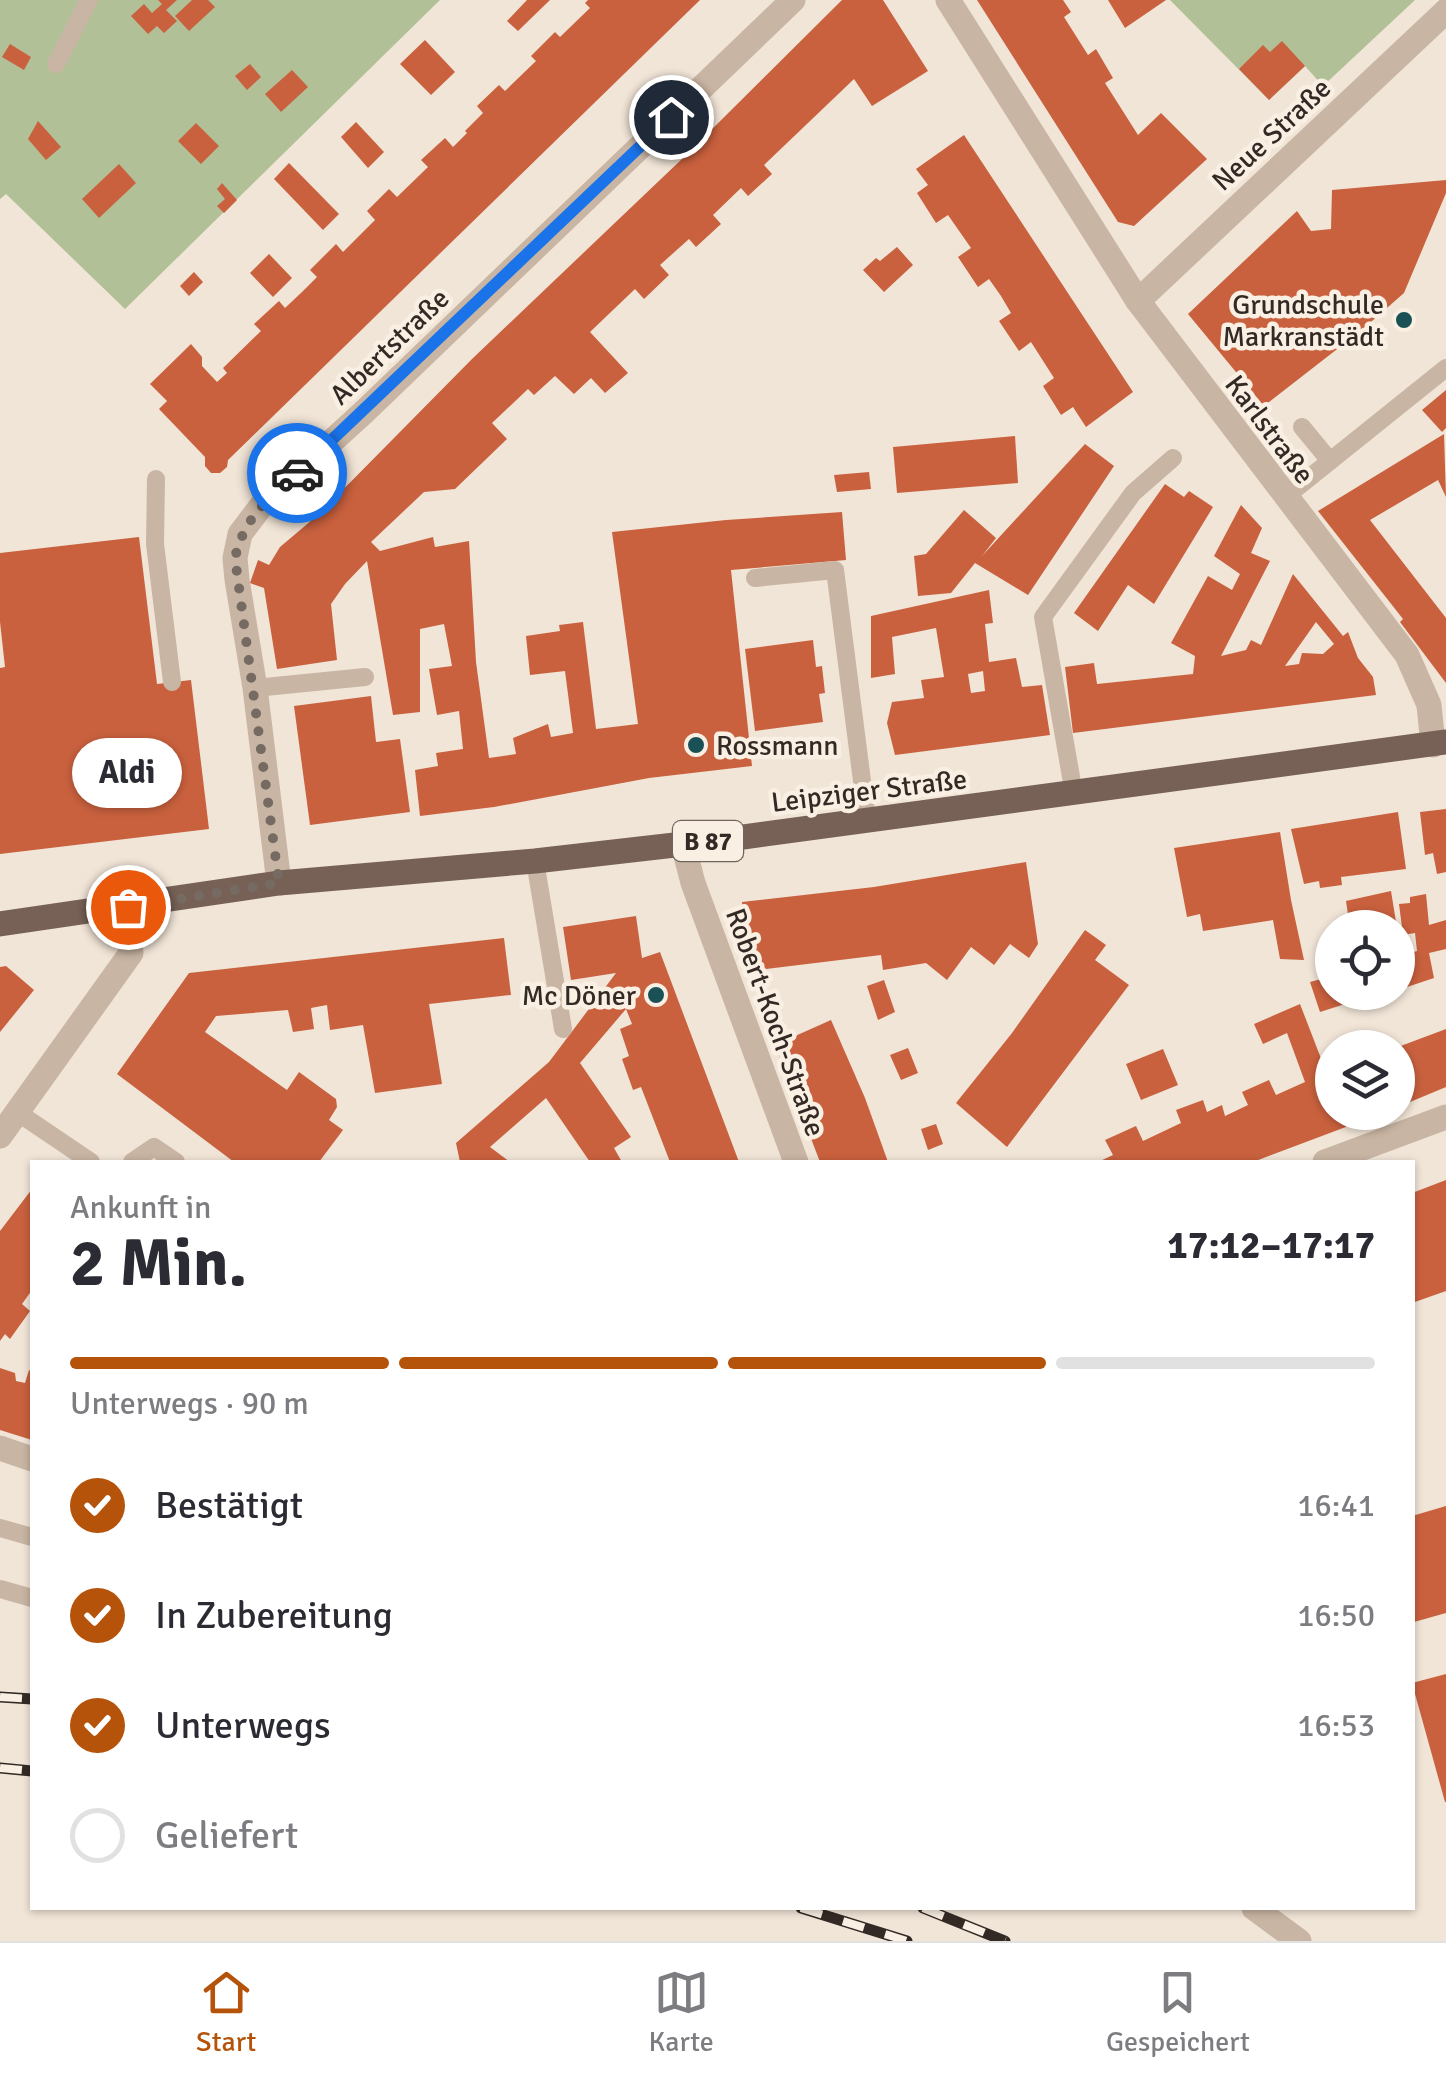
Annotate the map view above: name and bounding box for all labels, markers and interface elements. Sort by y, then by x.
street label: Neue Straße [1205,71,1338,198]
pin [629,75,714,160]
icon: home [644,90,699,145]
street label: Albertstraße [323,282,456,412]
place label: Grundschule Markranstädt [1223,288,1384,354]
marker: Grundschule Markranstädt [1393,309,1415,331]
street label: Karlstraße [1217,369,1321,491]
courier [247,423,347,523]
icon: car [270,446,325,501]
place label: Rossmann [716,729,839,763]
marker: Rossmann [685,734,707,756]
callout: Aldi [73,737,183,807]
text: Aldi [99,753,155,792]
street label: Leipziger Straße [769,762,969,820]
road number: B 87 [673,821,743,861]
pin [86,865,171,950]
icon: bag [101,880,156,935]
street label: Robert-Koch-Straße [718,904,832,1141]
map controls [1315,910,1415,1130]
button: locate [1315,910,1415,1010]
place label: Mc Döner [522,979,637,1013]
marker: Mc Döner [645,984,667,1006]
button: layers [1315,1030,1415,1130]
text: Ankunft in [70,1188,212,1227]
text: 17:12–17:17 [1167,1222,1375,1269]
text: 2 Min. [70,1224,247,1304]
text: Unterwegs · 90 m [70,1384,309,1423]
icon: check [70,1478,125,1533]
text: Bestätigt [155,1482,303,1529]
text: 16:41 [1297,1486,1375,1525]
icon: check [70,1588,125,1643]
text: In Zubereitung [155,1592,393,1639]
text: 16:50 [1297,1596,1375,1635]
icon: check [70,1698,125,1753]
text: Unterwegs [155,1702,331,1749]
text: 16:53 [1297,1706,1375,1745]
text: Geliefert [155,1812,298,1859]
tab: Start [196,1965,256,2059]
tab: Karte [649,1965,714,2059]
tab: Gespeichert [1106,1965,1250,2059]

